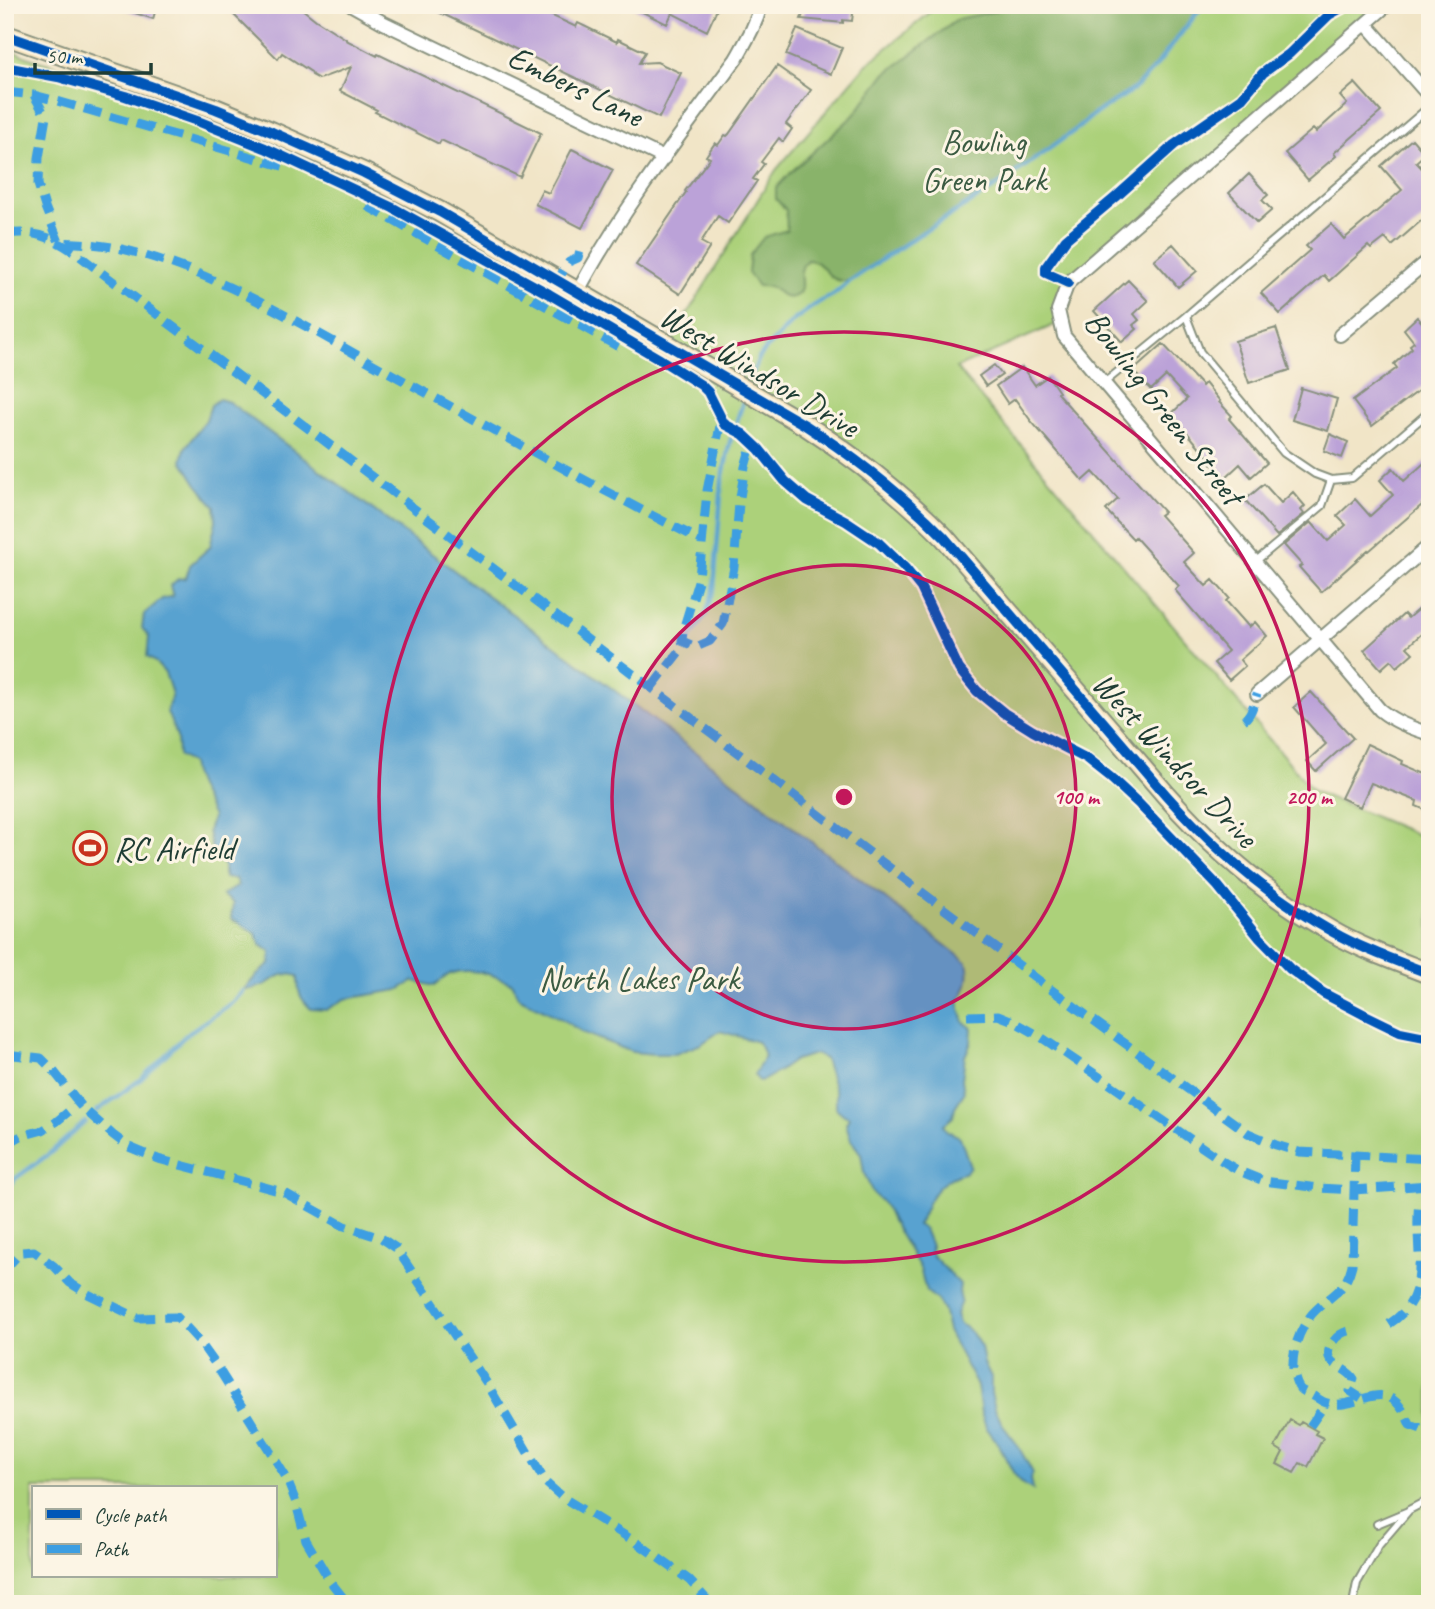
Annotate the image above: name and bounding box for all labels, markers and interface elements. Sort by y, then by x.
scale bar [35,32,150,76]
street label: Embers Lane [501,35,652,138]
text: 50 m [46,43,84,69]
park label: Bowling Green Park [922,121,1049,201]
street label: West Windsor Drive [652,295,869,448]
street label: Bowling Green Street [1075,302,1256,516]
street label: West Windsor Drive [1083,663,1269,858]
text: 100 m [1053,784,1101,810]
text: 200 m [1286,784,1334,810]
centre of rings [832,785,856,809]
place label: RC Airfield [114,828,239,870]
sports icon: RC Airfield [71,829,109,867]
park label: North Lakes Park [539,958,742,1000]
legend [32,1486,276,1578]
text: Cycle path [94,1502,167,1528]
text: Path [94,1536,130,1562]

